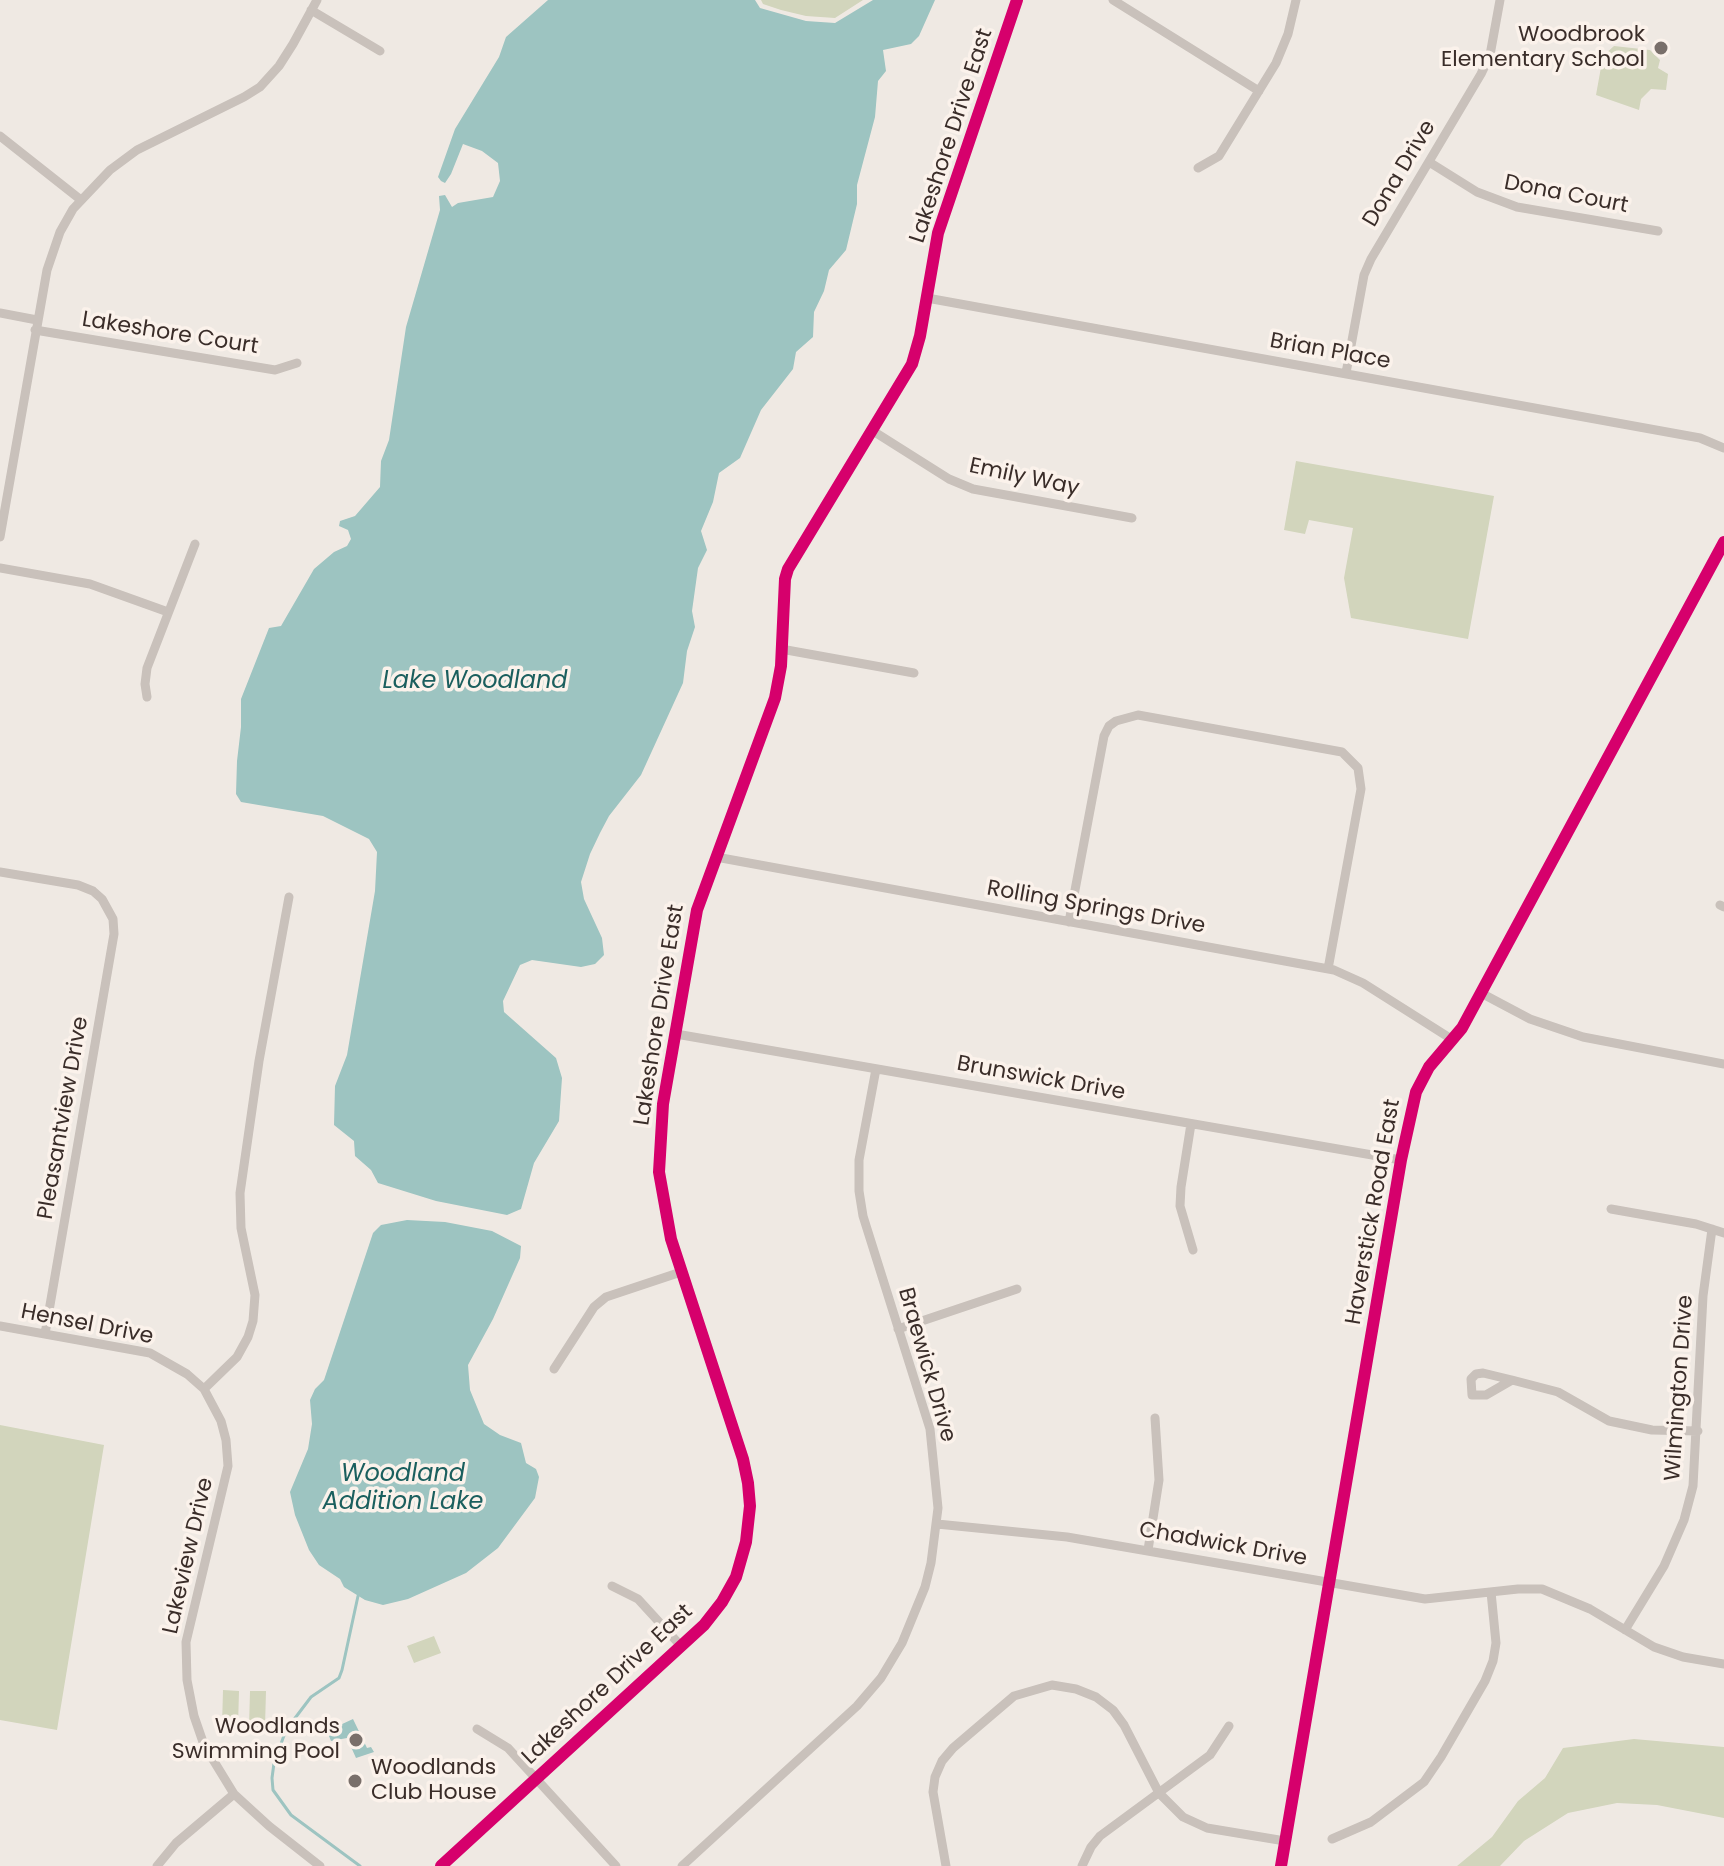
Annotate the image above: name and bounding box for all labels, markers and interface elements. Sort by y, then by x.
place label: Woodbrook Elementary School [1441,22,1645,74]
street label: Lakeshore Drive East [905,26,999,246]
marker: Woodbrook Elementary School [1652,39,1670,57]
street label: Dona Drive [1358,116,1442,232]
street label: Dona Court [1502,170,1630,220]
street label: Lakeshore Court [80,307,260,361]
street label: Brian Place [1268,328,1392,376]
street label: Emily Way [967,453,1081,503]
water label: Lake Woodland [382,668,568,696]
street label: Rolling Springs Drive [985,876,1207,940]
street label: Lakeshore Drive East [629,903,691,1127]
street label: Pleasantview Drive [33,1014,95,1222]
street label: Brunswick Drive [955,1051,1127,1107]
street label: Haverstick Road East [1341,1097,1407,1327]
street label: Braewick Drive [891,1285,961,1445]
street label: Wilmington Drive [1660,1294,1700,1482]
street label: Hensel Drive [18,1299,156,1351]
water label: Woodland Addition Lake [323,1461,483,1517]
street label: Lakeview Drive [158,1475,220,1637]
street label: Chadwick Drive [1137,1517,1309,1573]
street label: Lakeshore Drive East [517,1599,699,1771]
place label: Woodlands Swimming Pool [172,1714,340,1766]
marker: Woodlands Swimming Pool [347,1731,365,1749]
place label: Woodlands Club House [371,1755,497,1806]
marker: Woodlands Club House [346,1772,364,1790]

